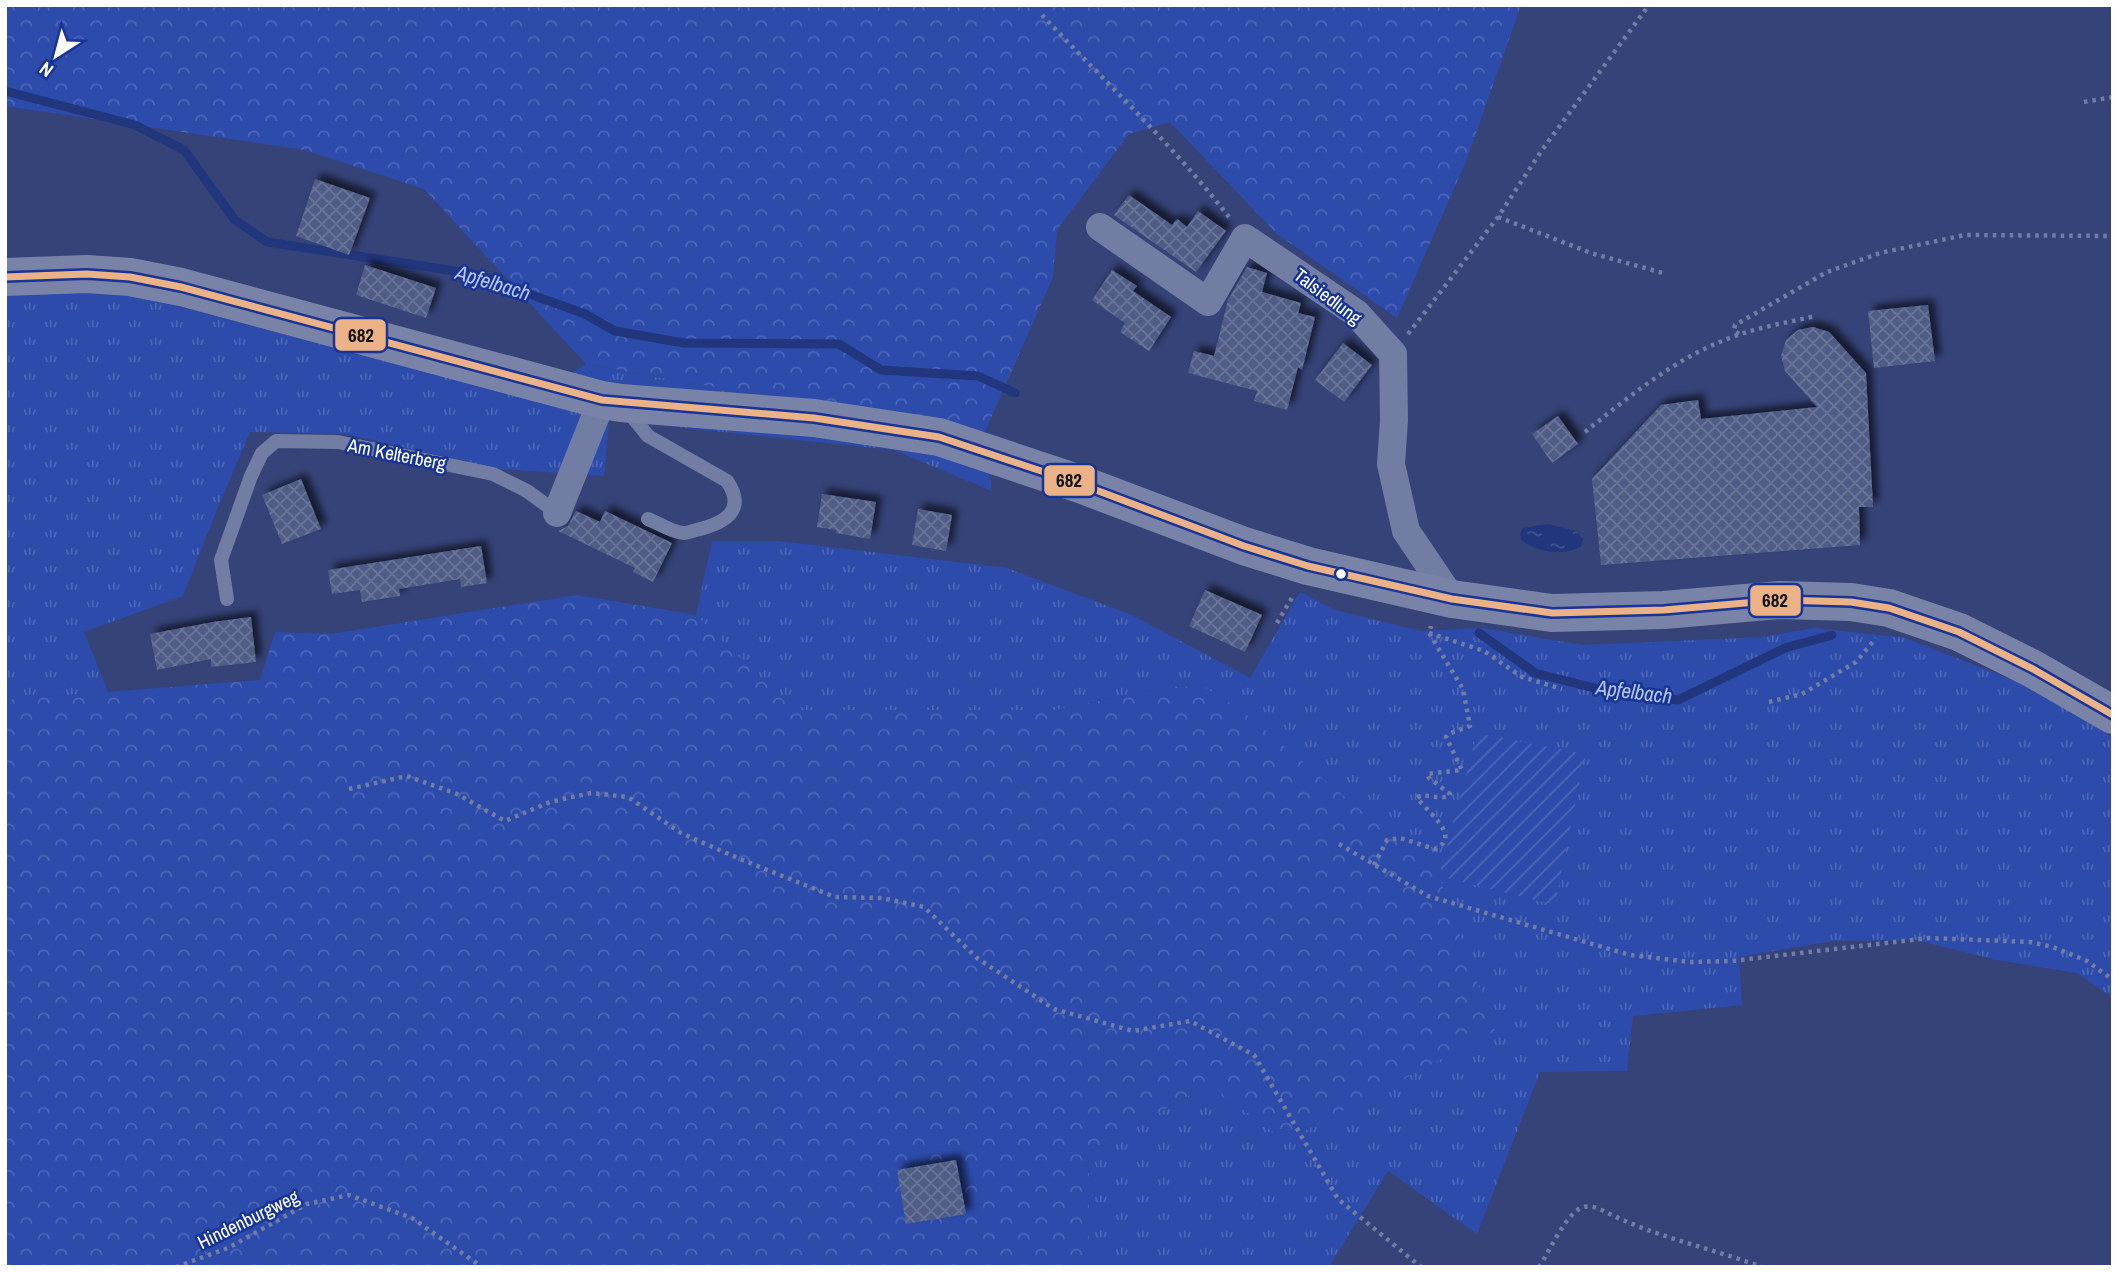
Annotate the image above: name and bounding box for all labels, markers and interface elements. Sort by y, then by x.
north arrow [21,21,91,91]
text: N [34,56,58,84]
water label: Apfelbach [451,257,534,308]
street label: Talsiedlung [1289,262,1368,330]
line badge: 682 [334,318,387,352]
text: 682 [348,322,374,348]
street label: Am Kelterberg [345,432,449,476]
line badge: 682 [1043,464,1096,497]
text: 682 [1056,467,1082,493]
unlabelled marker [1334,567,1348,581]
line badge: 682 [1749,584,1802,617]
text: 682 [1762,587,1788,613]
water label: Apfelbach [1593,672,1674,711]
street label: Hindenburgweg [193,1183,303,1255]

